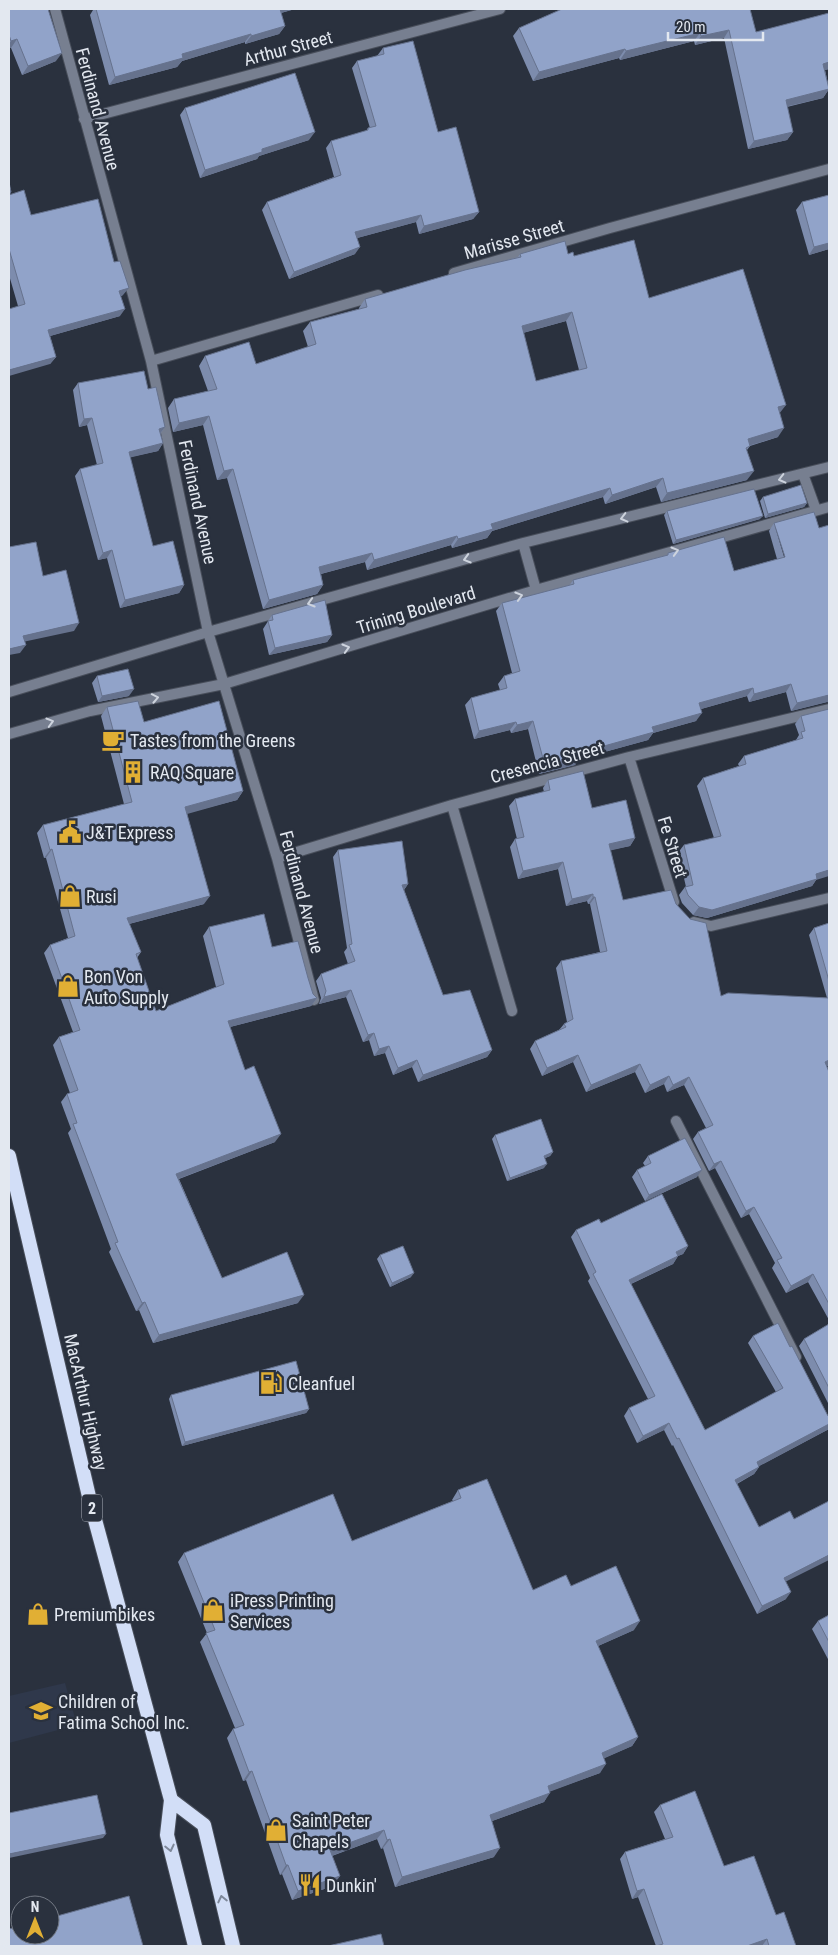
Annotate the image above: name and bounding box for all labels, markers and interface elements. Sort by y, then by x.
scale bar [668,10,763,42]
text: 20 m [676,18,706,36]
street label: Arthur Street [241,26,335,70]
street label: Ferdinand Avenue [72,45,124,173]
street label: Marisse Street [462,215,566,263]
street label: Ferdinand Avenue [175,438,221,566]
one-way arrow [778,473,787,484]
one-way arrow [620,512,629,523]
one-way arrow [670,546,678,556]
one-way arrow [463,553,472,563]
street label: Trining Boulevard [354,582,478,638]
one-way arrow [514,591,522,601]
one-way arrow [307,597,315,607]
one-way arrow [342,644,350,654]
one-way arrow [151,693,160,703]
one-way arrow [45,718,53,728]
cafe icon: Tastes from the Greens [100,727,126,753]
place label: Tastes from the Greens [130,730,295,751]
street label: Cresencia Street [488,737,606,787]
building icon: RAQ Square [120,759,146,785]
place label: RAQ Square [150,762,234,783]
street label: Fe Street [654,814,692,880]
public building icon: J&T Express [57,819,83,845]
place label: J&T Express [86,822,174,843]
street label: Ferdinand Avenue [276,828,328,956]
shop icon: Rusi [57,883,83,909]
place label: Rusi [86,886,117,907]
place label: Bon Von Auto Supply [84,966,169,1008]
shop icon: Bon Von Auto Supply [55,973,81,999]
street label: MacArthur Highway [60,1332,112,1473]
fuel station icon: Cleanfuel [258,1370,284,1396]
place label: Cleanfuel [288,1373,355,1394]
road number: 2 [82,1495,102,1522]
place label: iPress Printing Services [230,1590,334,1632]
shop icon: iPress Printing Services [200,1597,226,1623]
shop icon: Premiumbikes [25,1601,51,1627]
place label: Premiumbikes [54,1604,155,1625]
place label: Children of Fatima School Inc. [58,1691,190,1733]
school or university icon: Children of Fatima School Inc. [28,1698,54,1724]
place label: Saint Peter Chapels [292,1810,370,1852]
shop icon: Saint Peter Chapels [263,1817,289,1843]
one-way arrow [164,1844,175,1853]
restaurant icon: Dunkin' [297,1872,323,1898]
place label: Dunkin' [326,1875,377,1896]
one-way arrow [217,1894,228,1903]
north arrow [10,1895,60,1945]
text: N [31,1899,39,1915]

